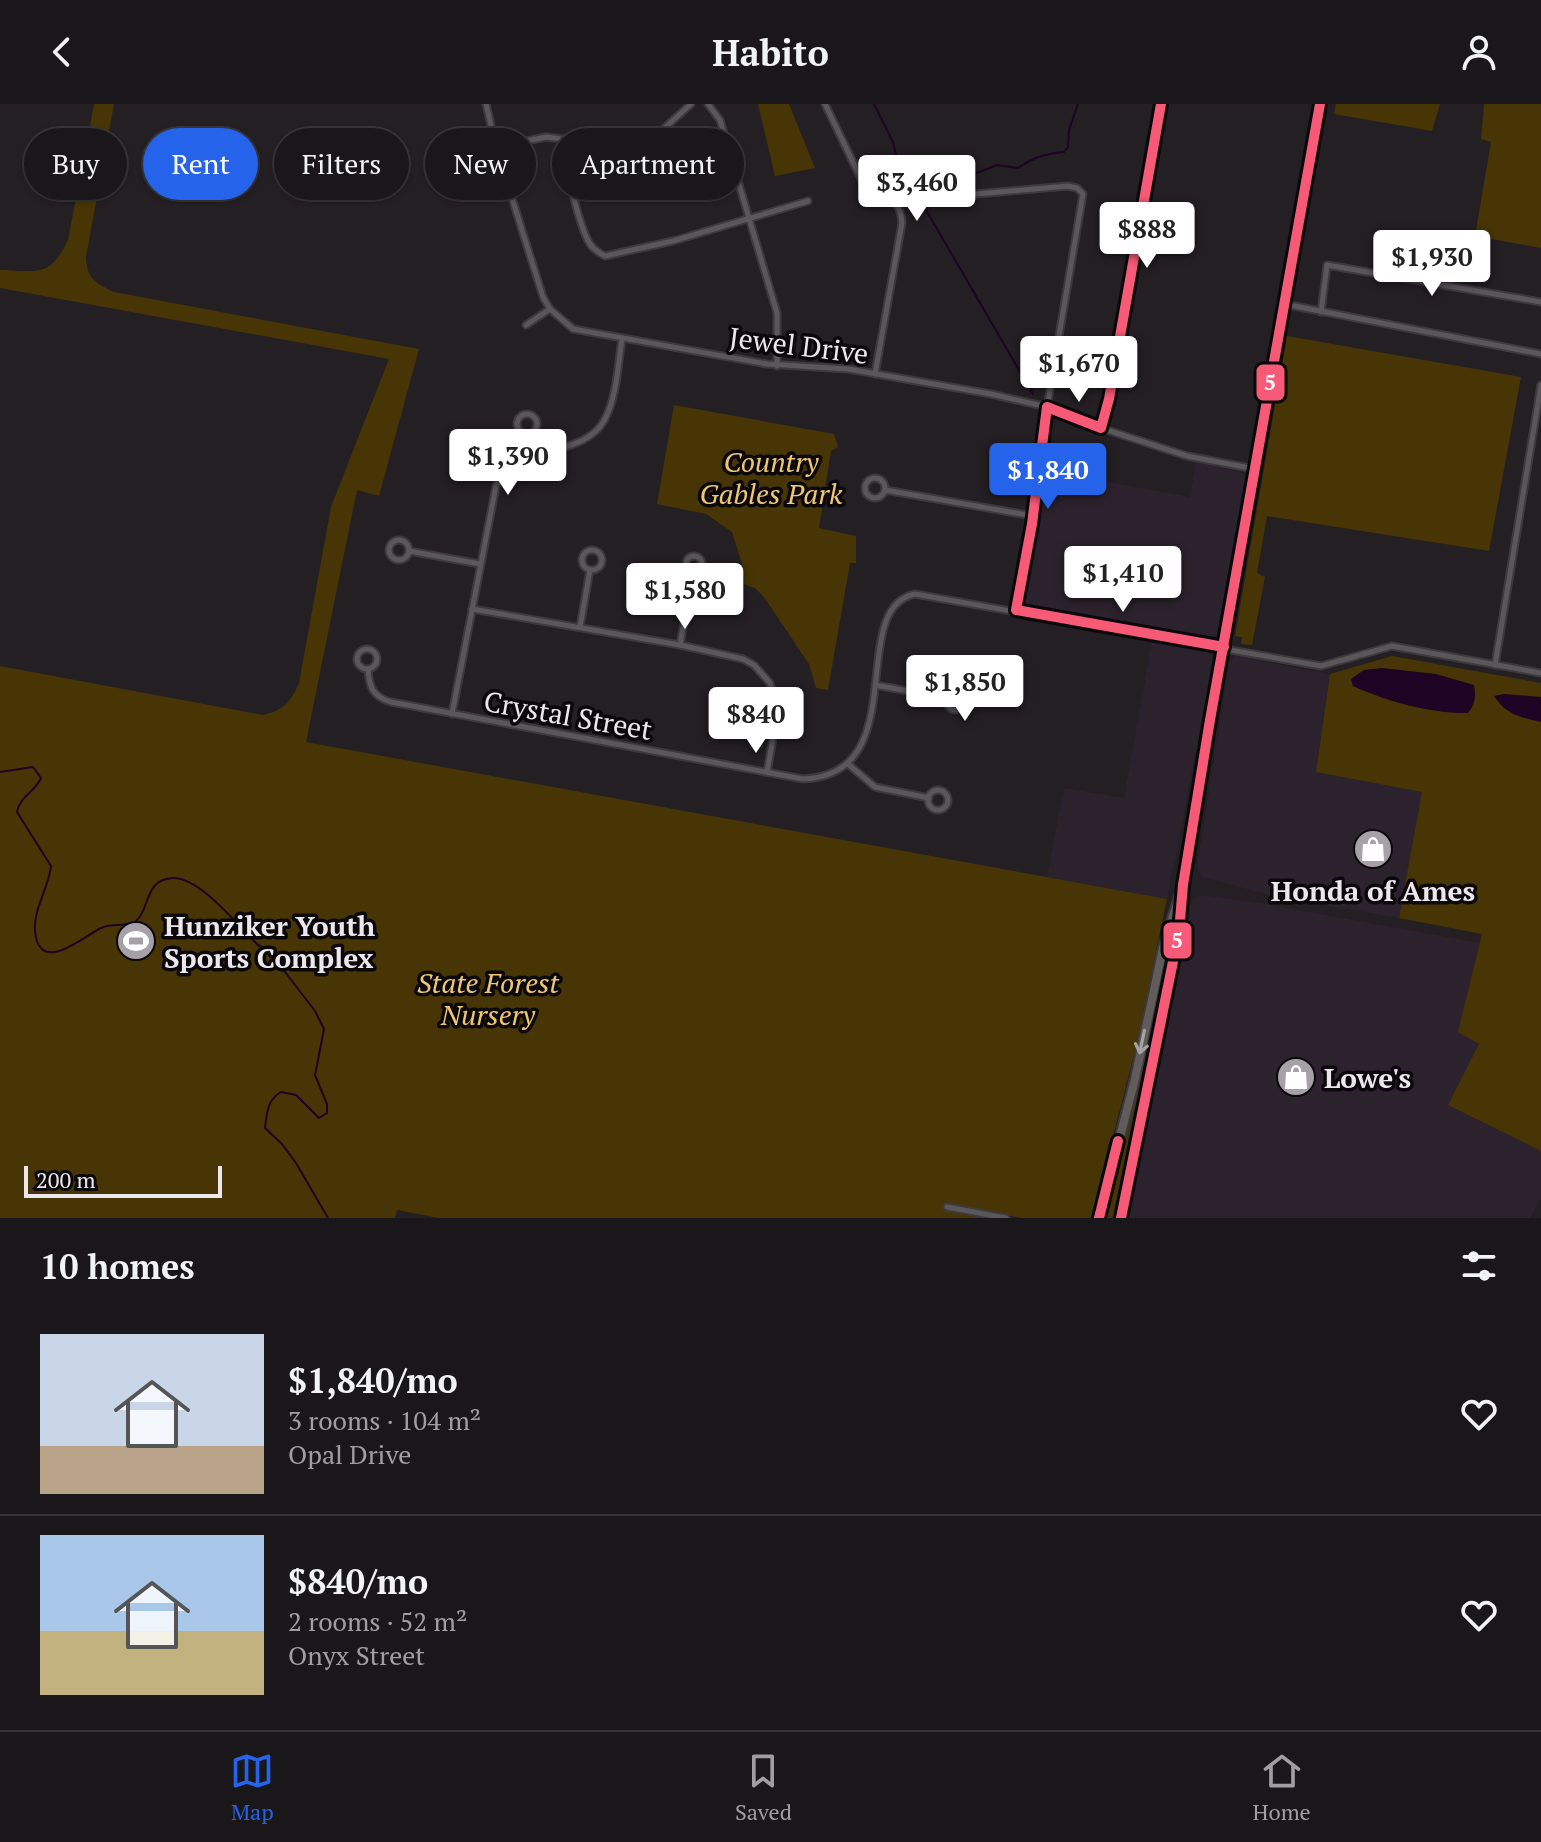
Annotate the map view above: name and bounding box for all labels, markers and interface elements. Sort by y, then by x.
text: Habito [712,29,829,76]
icon: back [40,30,84,74]
icon: person [1457,30,1501,74]
chip: Buy [24,128,127,200]
chip: Rent [143,128,258,200]
chip: Filters [274,128,409,200]
chip: New [425,128,536,200]
chip: Apartment [552,128,744,200]
pin: $3,460 [852,155,982,223]
text: $3,460 [876,164,958,198]
pin: $888 [1100,202,1194,270]
text: $888 [1118,211,1176,245]
pin: $1,930 [1367,230,1497,298]
text: $1,930 [1391,239,1473,273]
street label: Jewel Drive [727,318,871,372]
pin: $1,670 [1014,336,1144,404]
text: $1,670 [1038,345,1120,379]
line badge: 5 [1255,363,1286,402]
text: 5 [1264,367,1276,396]
pin: $1,390 [443,429,573,497]
text: $1,390 [467,438,549,472]
park label: Country Gables Park [700,443,843,512]
pin: $1,840 [983,443,1113,511]
text: $1,840 [1007,452,1089,486]
pin: $1,410 [1058,546,1188,614]
text: $1,410 [1082,555,1164,589]
pin: $1,580 [620,563,750,631]
text: $1,580 [644,572,726,606]
pin: $1,850 [900,655,1030,723]
text: $1,850 [924,664,1006,698]
street label: Crystal Street [481,682,656,748]
pin: $840 [709,687,803,755]
text: $840 [727,696,785,730]
shop icon: Honda of Ames [1352,828,1394,870]
place label: Honda of Ames [1271,872,1475,909]
place label: Hunziker Youth Sports Complex [164,907,375,976]
sports icon: Hunziker Youth Sports Complex [115,920,157,962]
line badge: 5 [1162,921,1193,960]
text: 5 [1171,925,1183,954]
park label: State Forest Nursery [417,964,560,1033]
one-way arrow [1134,1029,1149,1054]
shop icon: Lowe's [1275,1056,1317,1098]
place label: Lowe's [1324,1059,1411,1096]
scale bar [24,1162,222,1198]
text: 200 m [36,1165,96,1194]
text: 10 homes [40,1244,195,1289]
icon: filters [1457,1244,1501,1288]
text: $1,840/mo [288,1358,458,1403]
icon: home [104,1366,200,1462]
icon: heart [1457,1392,1501,1436]
text: 3 rooms · 104 m² [288,1403,481,1437]
text: Opal Drive [288,1437,411,1471]
text: $840/mo [288,1559,428,1604]
icon: home [104,1567,200,1663]
icon: heart [1457,1593,1501,1637]
text: 2 rooms · 52 m² [288,1604,467,1638]
text: Onyx Street [288,1638,425,1672]
tab: Map [230,1749,274,1826]
tab: Saved [735,1749,792,1826]
tab: Home [1252,1749,1311,1826]

